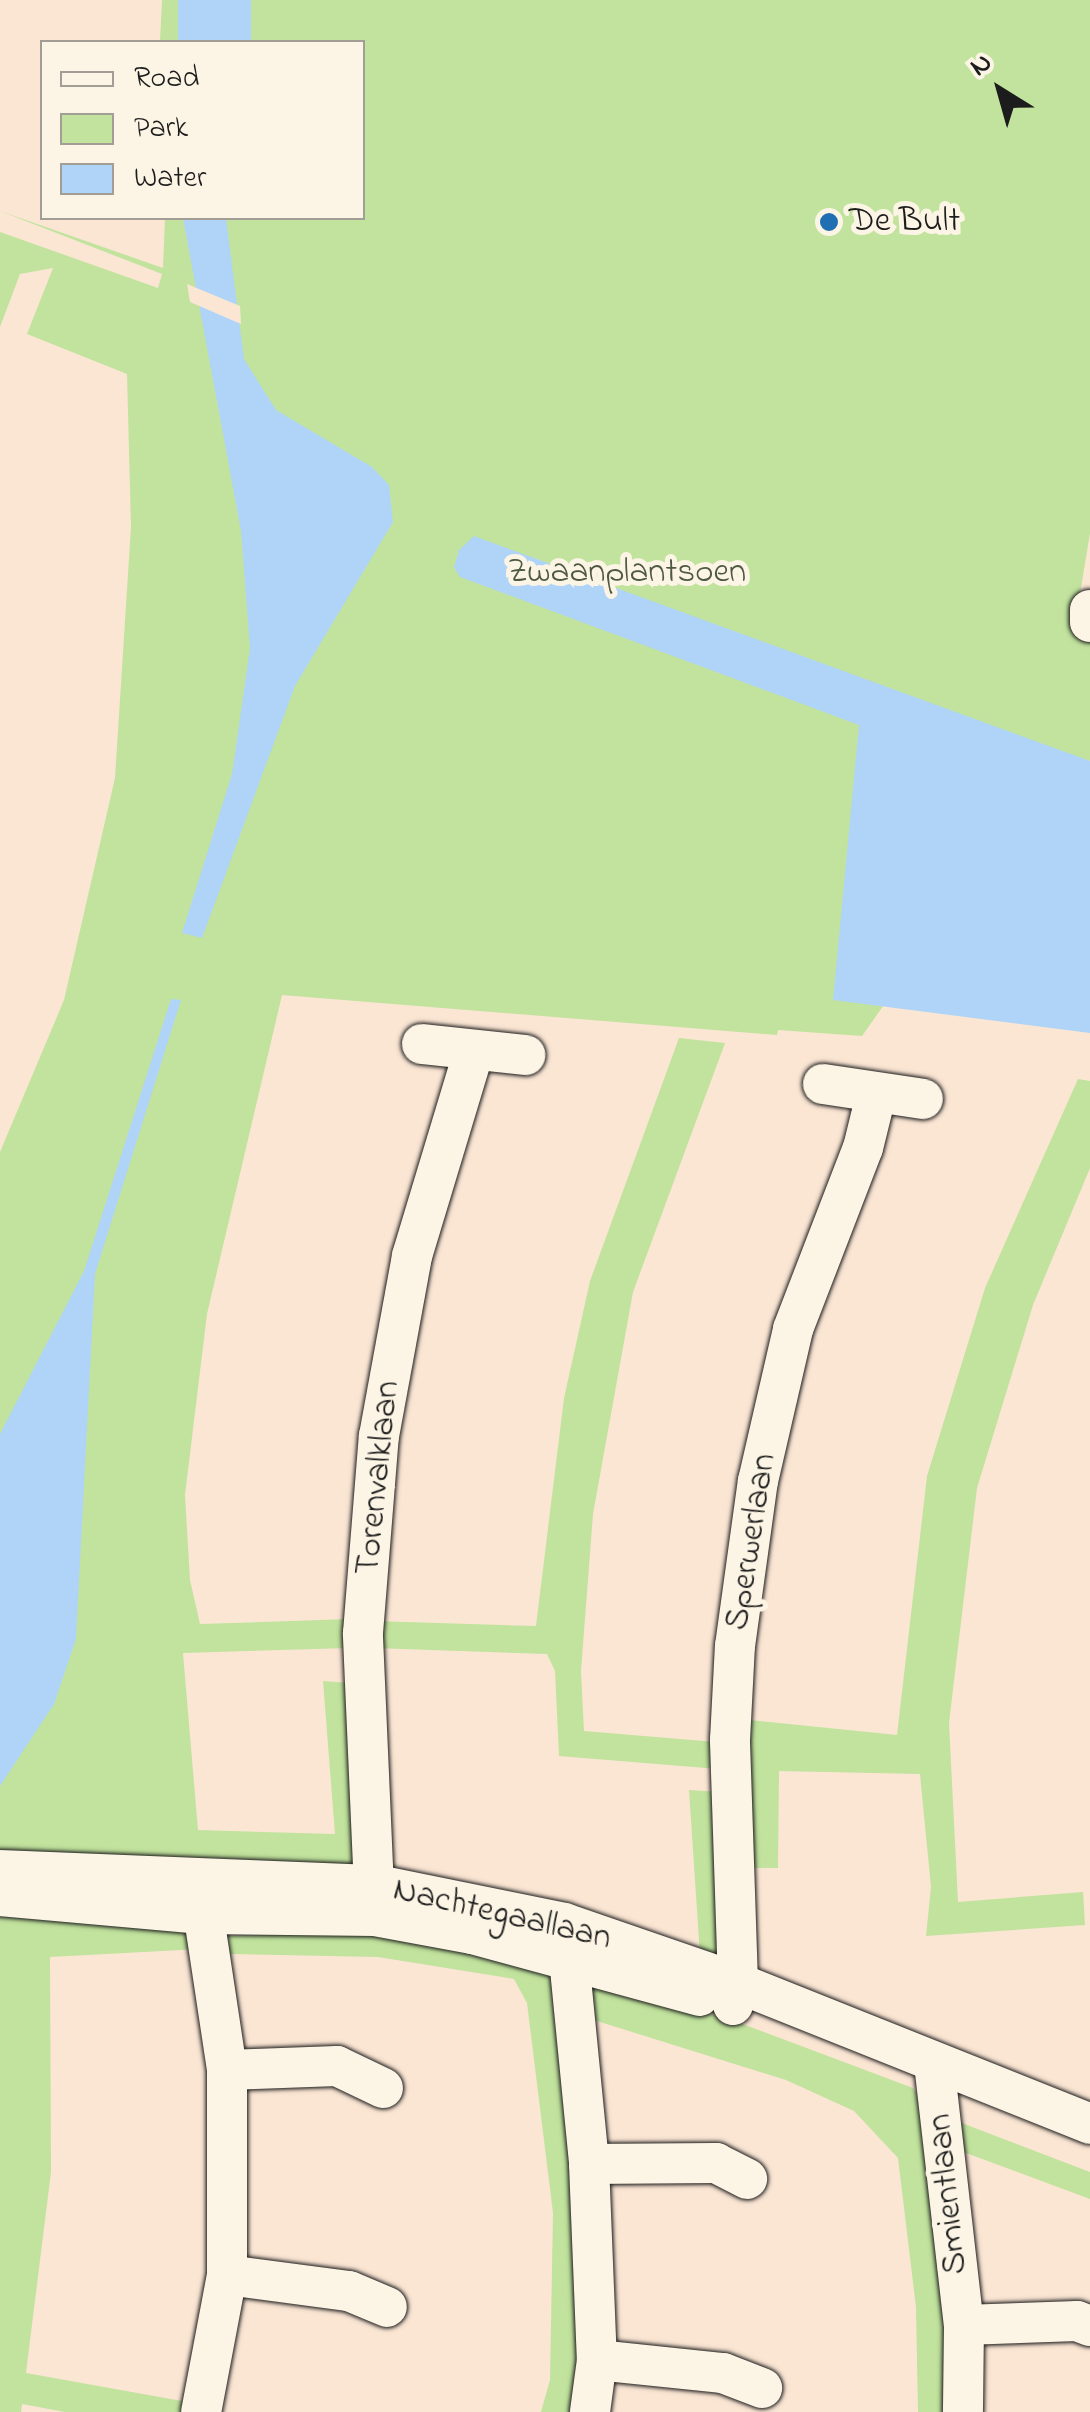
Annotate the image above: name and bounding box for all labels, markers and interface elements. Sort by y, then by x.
legend [40,40,365,220]
north arrow [950,40,1050,140]
text: N [962,44,1002,88]
text: Road [134,57,199,101]
text: Park [134,107,188,151]
text: Water [134,157,206,201]
place label: De Bult [849,201,960,243]
marker: De Bult [818,211,840,233]
park label: Zwaanplantsoen [508,552,746,594]
street label: Torenvalklaan [348,1379,410,1577]
street label: Sperwerlaan [717,1451,787,1633]
street label: Nachtegaallaan [389,1870,615,1960]
street label: Smientlaan [920,2111,978,2277]

